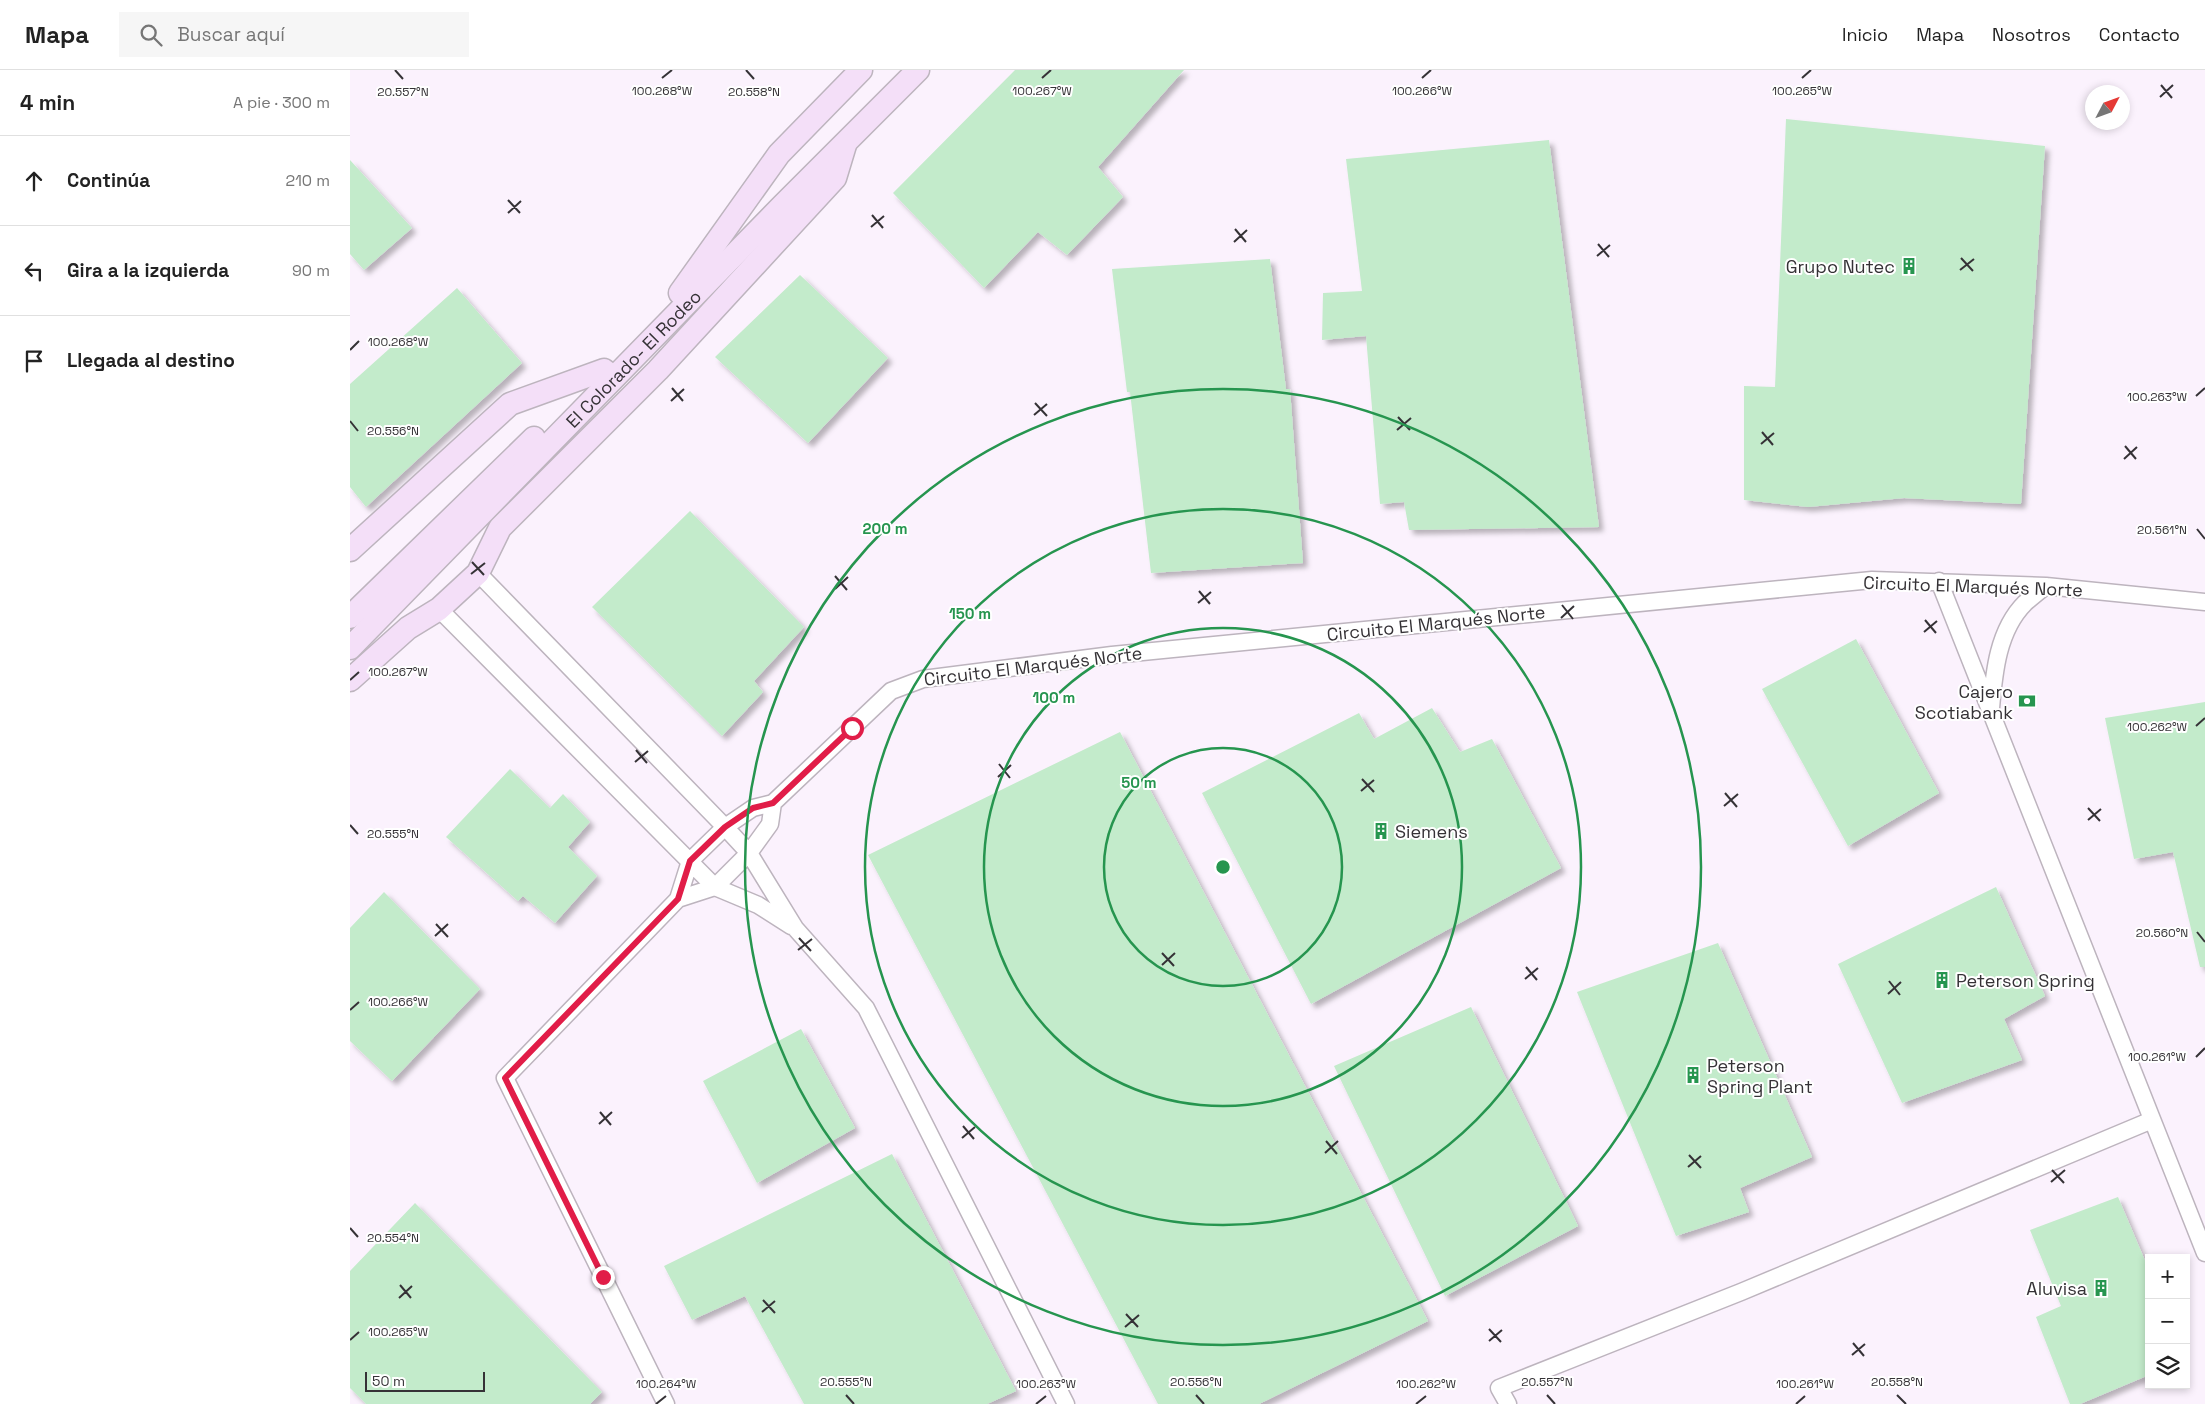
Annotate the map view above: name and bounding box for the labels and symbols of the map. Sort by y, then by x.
text: 100.268°W [632,83,693,99]
text: 100.267°W [1012,83,1072,99]
text: 100.266°W [1392,83,1453,99]
text: 100.265°W [1772,83,1833,99]
text: 20.557°N [377,84,429,100]
text: 20.558°N [728,84,780,100]
north arrow [2085,85,2130,130]
place label: Grupo Nutec [1786,255,1895,278]
building icon: Grupo Nutec [1899,256,1919,276]
street label: El Colorado- El Rodeo [561,284,706,432]
text: 100.268°W [368,334,429,350]
text: 100.263°W [2127,389,2188,405]
text: 20.556°N [367,423,419,439]
text: 200 m [863,519,907,538]
text: 20.561°N [2137,522,2187,538]
street label: Circuito El Marqués Norte [1863,571,2083,601]
street label: Circuito El Marqués Norte [1326,600,1546,646]
text: 150 m [949,604,991,623]
street label: Circuito El Marqués Norte [923,641,1143,691]
text: 100.267°W [368,664,428,680]
place label: Cajero Scotiabank [1915,680,2013,724]
text: 100 m [1033,688,1075,707]
bank icon: Cajero Scotiabank [2017,691,2037,711]
route start [841,717,864,740]
text: 100.262°W [2127,719,2188,735]
text: 50 m [1121,773,1157,792]
place label: Siemens [1395,820,1468,843]
building icon: Siemens [1371,821,1391,841]
text: 20.555°N [367,826,419,842]
centre of rings [1214,858,1232,876]
text: 20.560°N [2136,925,2188,941]
place label: Peterson Spring [1956,969,2095,992]
building icon: Peterson Spring [1932,970,1952,990]
text: 100.266°W [368,994,429,1010]
text: 100.261°W [2128,1049,2186,1065]
place label: Peterson Spring Plant [1707,1054,1813,1098]
building icon: Peterson Spring Plant [1683,1065,1703,1085]
text: 20.554°N [367,1230,419,1246]
route end [592,1266,615,1289]
place label: Aluvisa [2026,1277,2087,1300]
building icon: Aluvisa [2091,1278,2111,1298]
text: 100.265°W [368,1324,429,1340]
scale bar [365,1369,485,1392]
text: 20.555°N [820,1374,872,1390]
text: 20.556°N [1170,1374,1222,1390]
text: 20.557°N [1521,1374,1573,1390]
text: 20.558°N [1871,1374,1923,1390]
text: 100.264°W [636,1376,697,1392]
text: 100.263°W [1016,1376,1077,1392]
text: 100.262°W [1396,1376,1457,1392]
text: 100.261°W [1776,1376,1834,1392]

